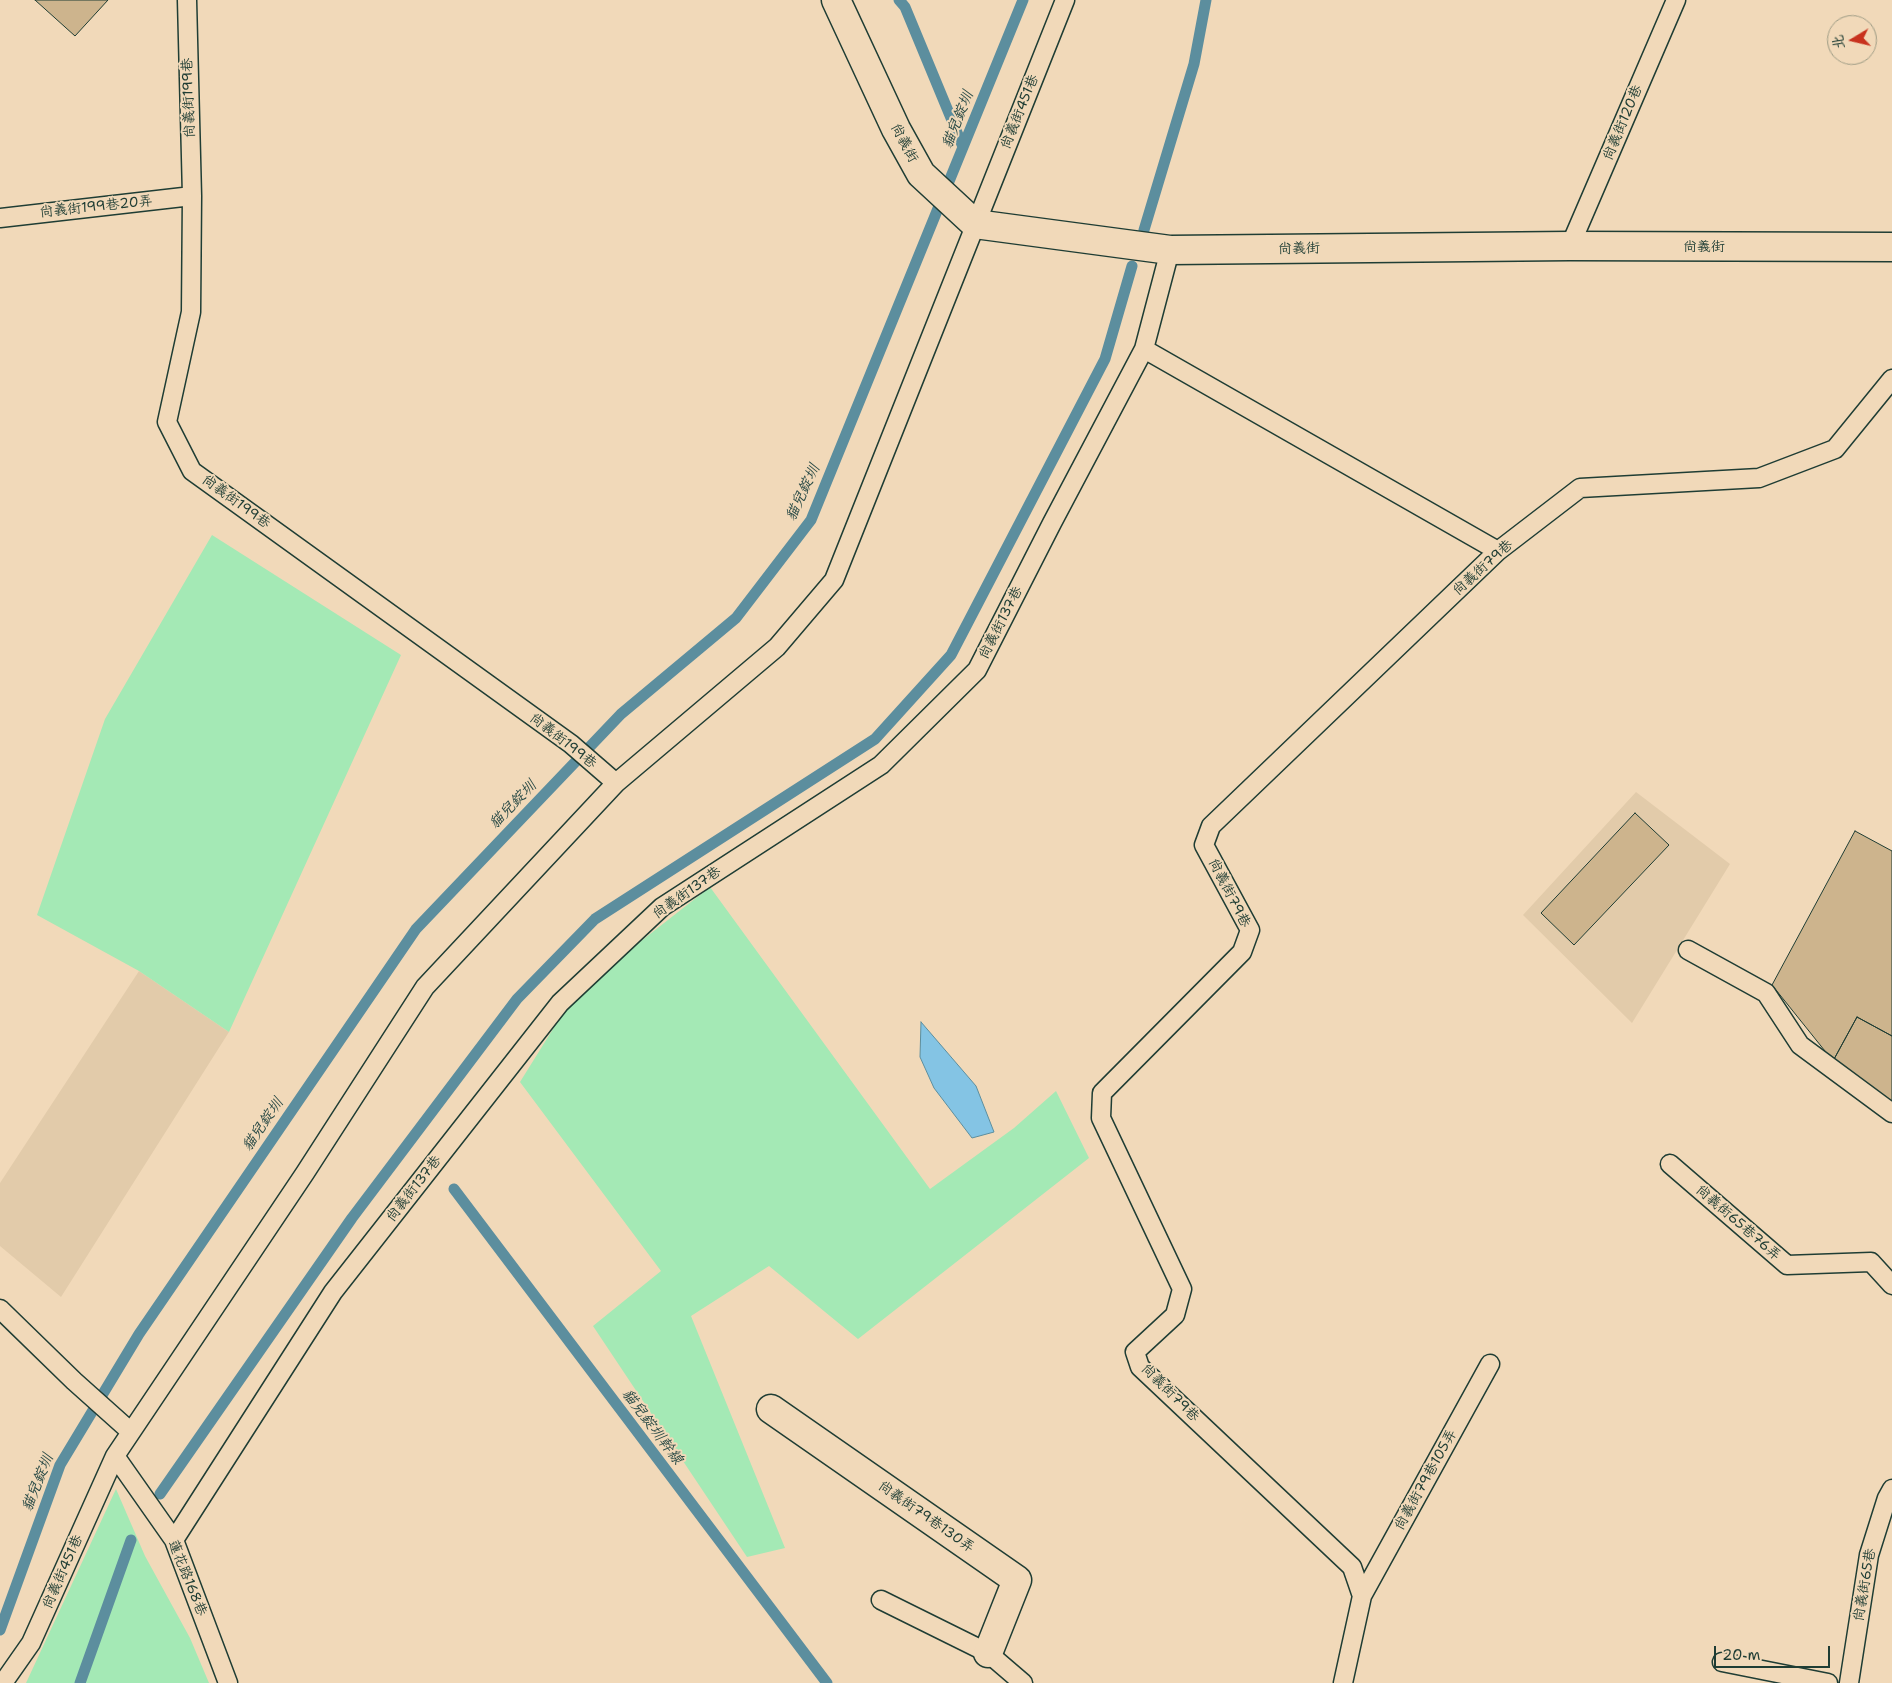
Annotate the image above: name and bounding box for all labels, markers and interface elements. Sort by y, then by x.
north arrow [1827,15,1877,65]
text: 北 [1828,34,1848,51]
street label: 尚義街199巷 [179,58,199,138]
street label: 尚義街451巷 [997,72,1043,152]
street label: 尚義街120巷 [1600,83,1646,163]
water label: 貓兒錠圳 [938,89,978,151]
street label: 尚義街 [887,121,921,165]
street label: 尚義街199巷20弄 [39,193,153,221]
street label: 尚義街 [1683,239,1725,255]
street label: 尚義街 [1278,240,1320,258]
water label: 貓兒錠圳 [782,462,824,524]
street label: 尚義街199巷 [199,472,273,532]
street label: 尚義街79巷 [1449,537,1517,599]
street label: 尚義街137巷 [975,584,1027,662]
street label: 尚義街199巷 [526,710,600,772]
water label: 貓兒錠圳 [486,777,540,833]
street label: 尚義街79巷 [1204,856,1254,930]
street label: 尚義街137巷 [650,863,724,923]
water label: 貓兒錠圳 [239,1095,287,1155]
street label: 尚義街137巷 [383,1152,445,1226]
street label: 尚義街65巷76弄 [1692,1182,1784,1264]
street label: 尚義街79巷 [1138,1361,1202,1425]
water label: 貓兒錠圳幹線 [618,1386,686,1468]
street label: 尚義街79巷105弄 [1391,1427,1461,1533]
water label: 貓兒錠圳 [18,1452,58,1514]
street label: 尚義街79巷130弄 [875,1478,977,1556]
street label: 尚義街451巷 [39,1532,87,1612]
street label: 蓮花路168巷 [164,1538,210,1618]
street label: 尚義街65巷 [1850,1547,1880,1623]
scale bar [1717,1636,1833,1668]
text: 20 m [1722,1645,1761,1665]

